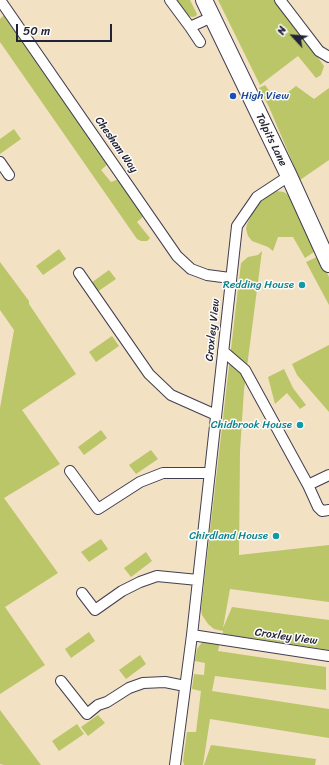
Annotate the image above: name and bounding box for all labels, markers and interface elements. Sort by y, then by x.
scale bar [18,16,114,42]
north arrow [273,16,313,56]
text: 50 m [23,20,50,42]
text: N [272,23,292,38]
place label: High View [241,89,289,103]
marker: High View [228,91,238,101]
street label: Tolpits Lane [253,111,289,169]
street label: Chesham Way [92,114,140,176]
place label: Redding House [223,278,294,292]
marker: Redding House [297,280,307,290]
street label: Croxley View [203,298,223,362]
place label: Chidbrook House [211,418,292,432]
marker: Chidbrook House [295,420,305,430]
place label: Chirdland House [189,529,268,543]
marker: Chirdland House [271,531,281,541]
street label: Croxley View [254,626,318,648]

